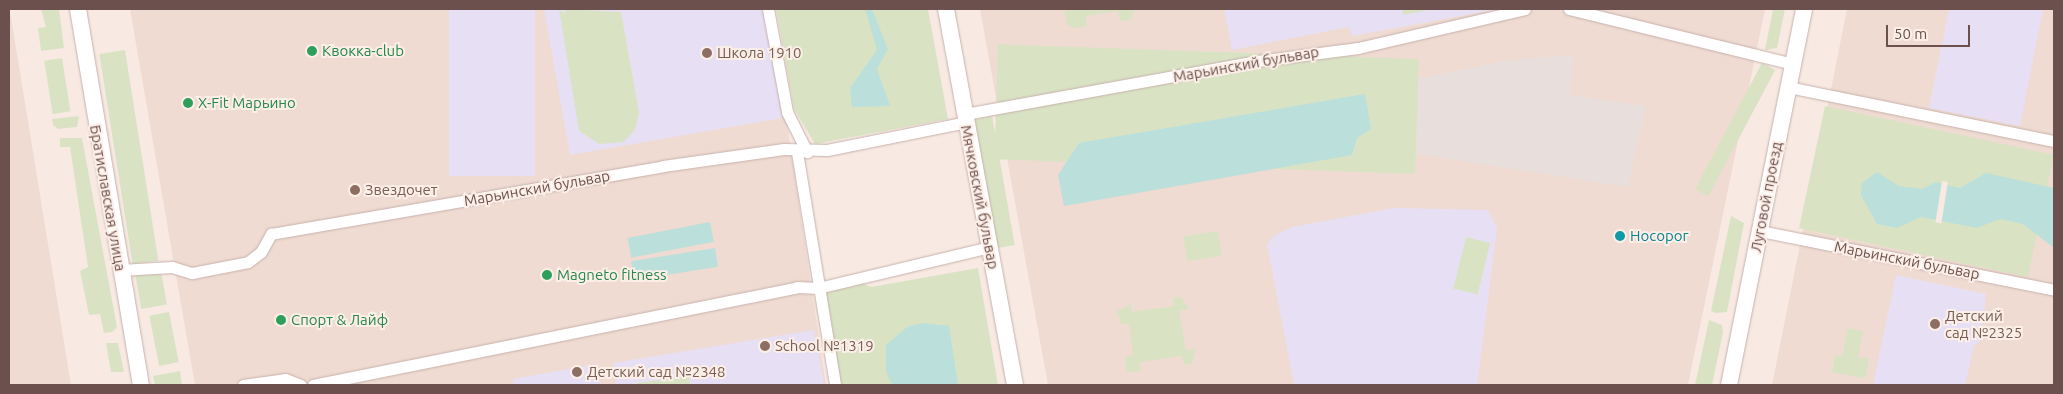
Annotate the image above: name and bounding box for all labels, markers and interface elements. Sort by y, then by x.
scale bar [1888,15,1972,47]
text: 50 m [1894,25,1927,42]
place label: Квокка-club [322,42,404,60]
street label: Марьинский бульвар [1172,42,1320,86]
place label: Школа 1910 [717,44,802,62]
marker: Квокка-club [306,45,318,57]
marker: Школа 1910 [701,47,713,59]
place label: X-Fit Марьино [198,94,296,112]
marker: X-Fit Марьино [182,97,194,109]
street label: Братиславская улица [86,123,130,273]
street label: Мячковский бульвар [957,123,1003,271]
street label: Луговой проезд [1746,140,1786,254]
street label: Марьинский бульвар [463,166,611,210]
place label: Звездочет [365,181,438,199]
marker: Звездочет [349,184,361,196]
place label: Носорог [1630,227,1689,245]
marker: Носорог [1614,230,1626,242]
street label: Марьинский бульвар [1833,237,1981,283]
place label: Magneto fitness [557,266,666,284]
marker: Magneto fitness [541,269,553,281]
place label: Детский сад №2325 [1945,306,2022,341]
place label: Спорт & Лайф [291,311,388,329]
marker: Спорт & Лайф [275,314,287,326]
marker: Детский сад №2325 [1929,318,1941,330]
place label: School №1319 [775,337,874,355]
marker: School №1319 [759,340,771,352]
place label: Детский сад №2348 [587,363,726,381]
marker: Детский сад №2348 [571,366,583,378]

